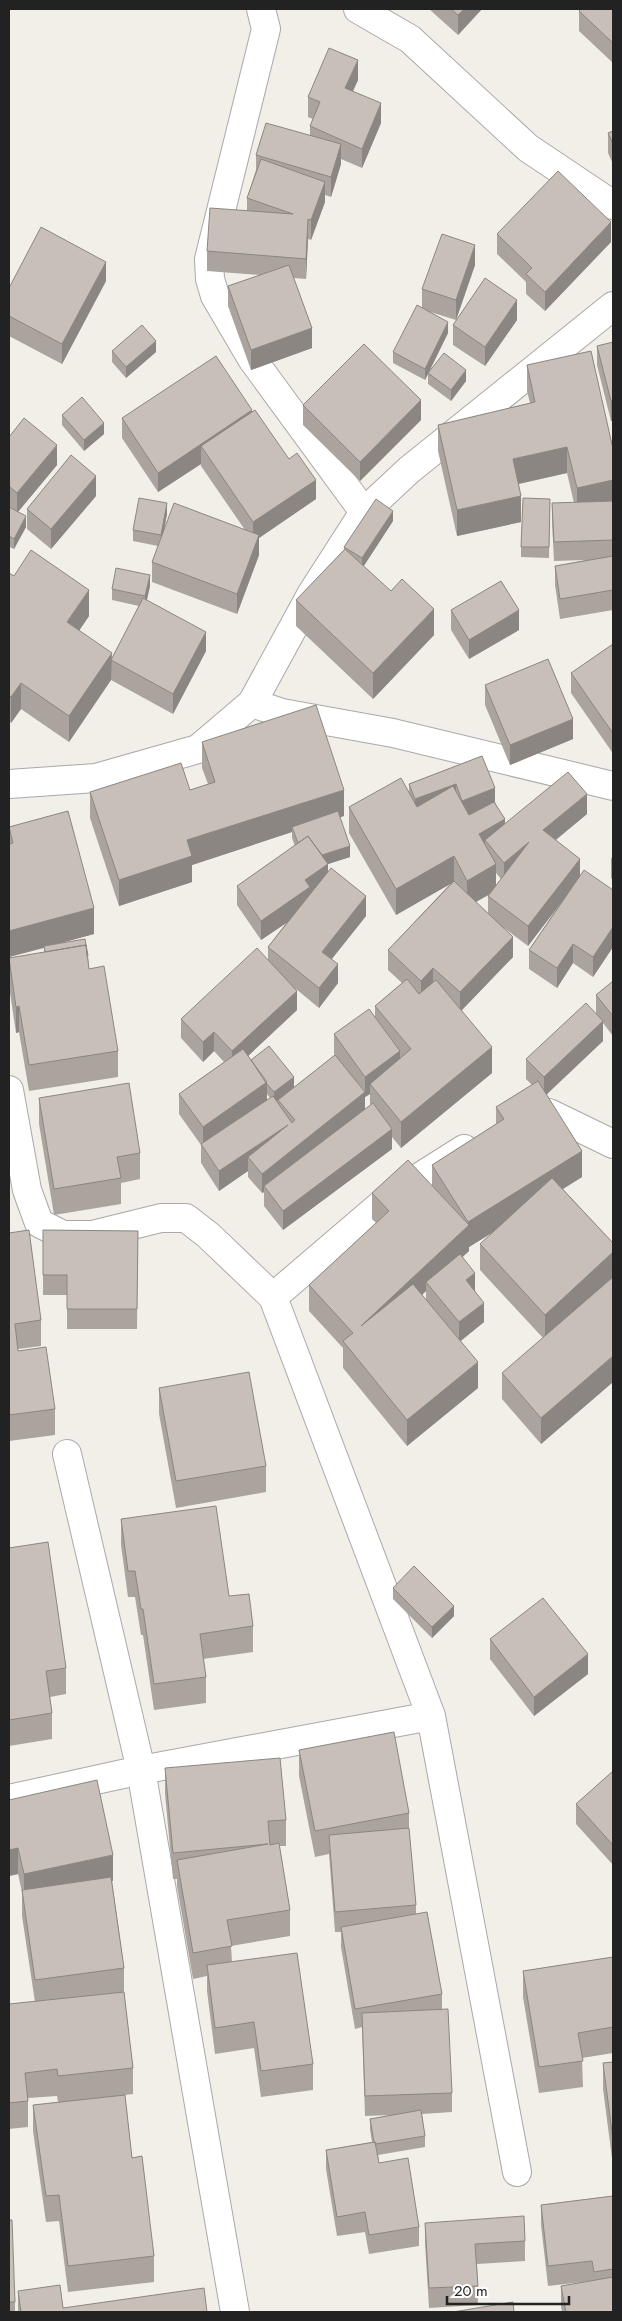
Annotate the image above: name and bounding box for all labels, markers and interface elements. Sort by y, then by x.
scale bar [447,2274,570,2306]
text: 20 m [454,2280,488,2302]

